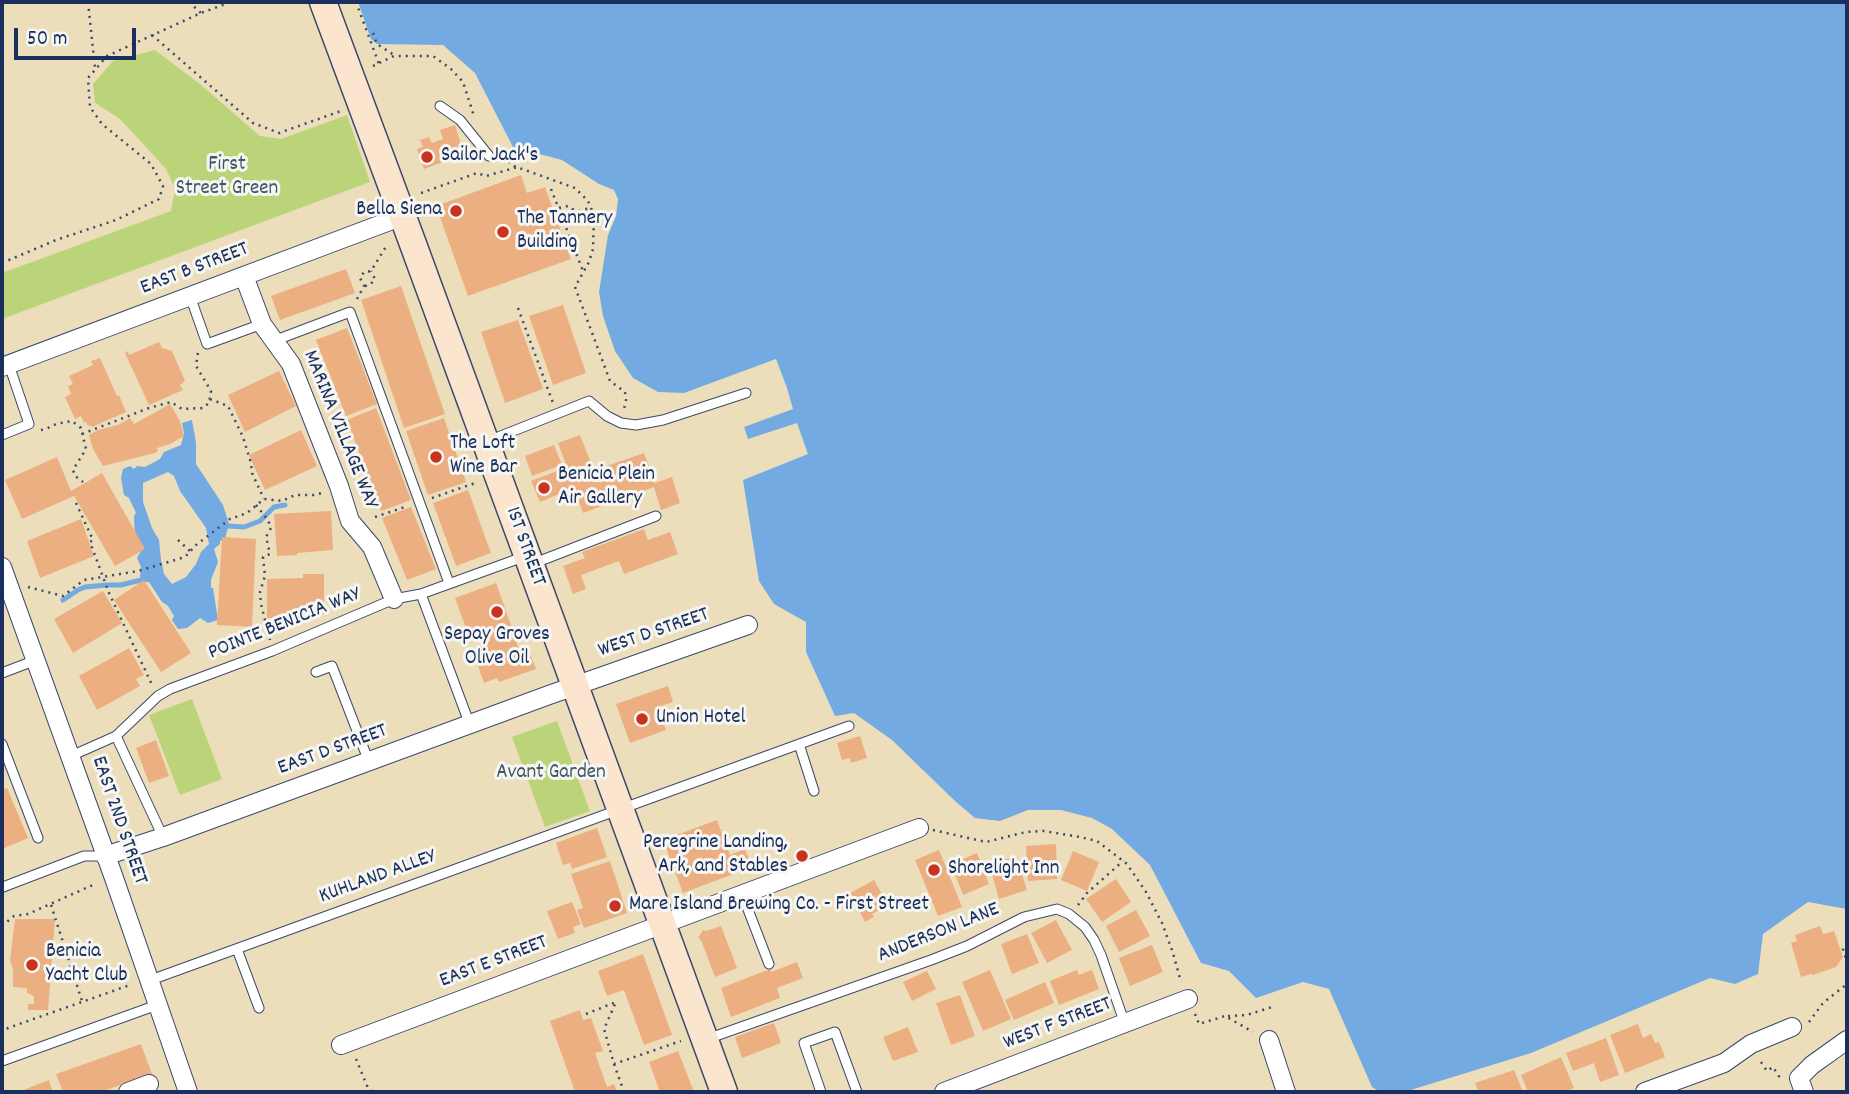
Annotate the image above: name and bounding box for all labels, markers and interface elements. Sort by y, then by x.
scale bar [18,14,140,58]
text: 50 m [27,25,67,55]
place label: Sailor Jack's [441,144,538,170]
marker: Sailor Jack's [419,149,435,165]
park label: First Street Green [176,153,278,203]
place label: Bella Siena [356,198,442,224]
marker: Bella Siena [448,203,464,219]
place label: The Tannery Building [517,207,612,257]
marker: The Tannery Building [495,224,511,240]
street label: EAST B STREET [137,238,253,302]
street label: MARINA VILLAGE WAY [296,347,382,513]
place label: The Loft Wine Bar [450,432,517,482]
marker: The Loft Wine Bar [428,449,444,465]
place label: Benicia Plein Air Gallery [558,463,655,513]
marker: Benicia Plein Air Gallery [536,480,552,496]
street label: 1ST STREET [498,504,550,590]
street label: POINTE BENICIA WAY [205,583,365,667]
street label: WEST D STREET [596,603,712,665]
marker: Sepay Groves Olive Oil [489,604,505,620]
place label: Sepay Groves Olive Oil [444,623,550,673]
place label: Union Hotel [656,706,746,732]
marker: Union Hotel [634,711,650,727]
street label: EAST D STREET [275,720,391,782]
street label: EAST 2ND STREET [84,754,152,888]
park label: Avant Garden [496,761,606,787]
place label: Peregrine Landing, Ark, and Stables [643,831,788,881]
street label: KUHLAND ALLEY [316,845,440,911]
marker: Peregrine Landing, Ark, and Stables [794,848,810,864]
place label: Shorelight Inn [948,857,1059,883]
marker: Shorelight Inn [926,862,942,878]
place label: Mare Island Brewing Co. - First Street [629,893,929,919]
marker: Mare Island Brewing Co. - First Street [607,898,623,914]
street label: ANDERSON LANE [875,898,1003,970]
street label: EAST E STREET [437,931,551,995]
place label: Benicia Yacht Club [46,940,128,990]
marker: Benicia Yacht Club [24,957,40,973]
street label: WEST F STREET [1000,993,1116,1057]

